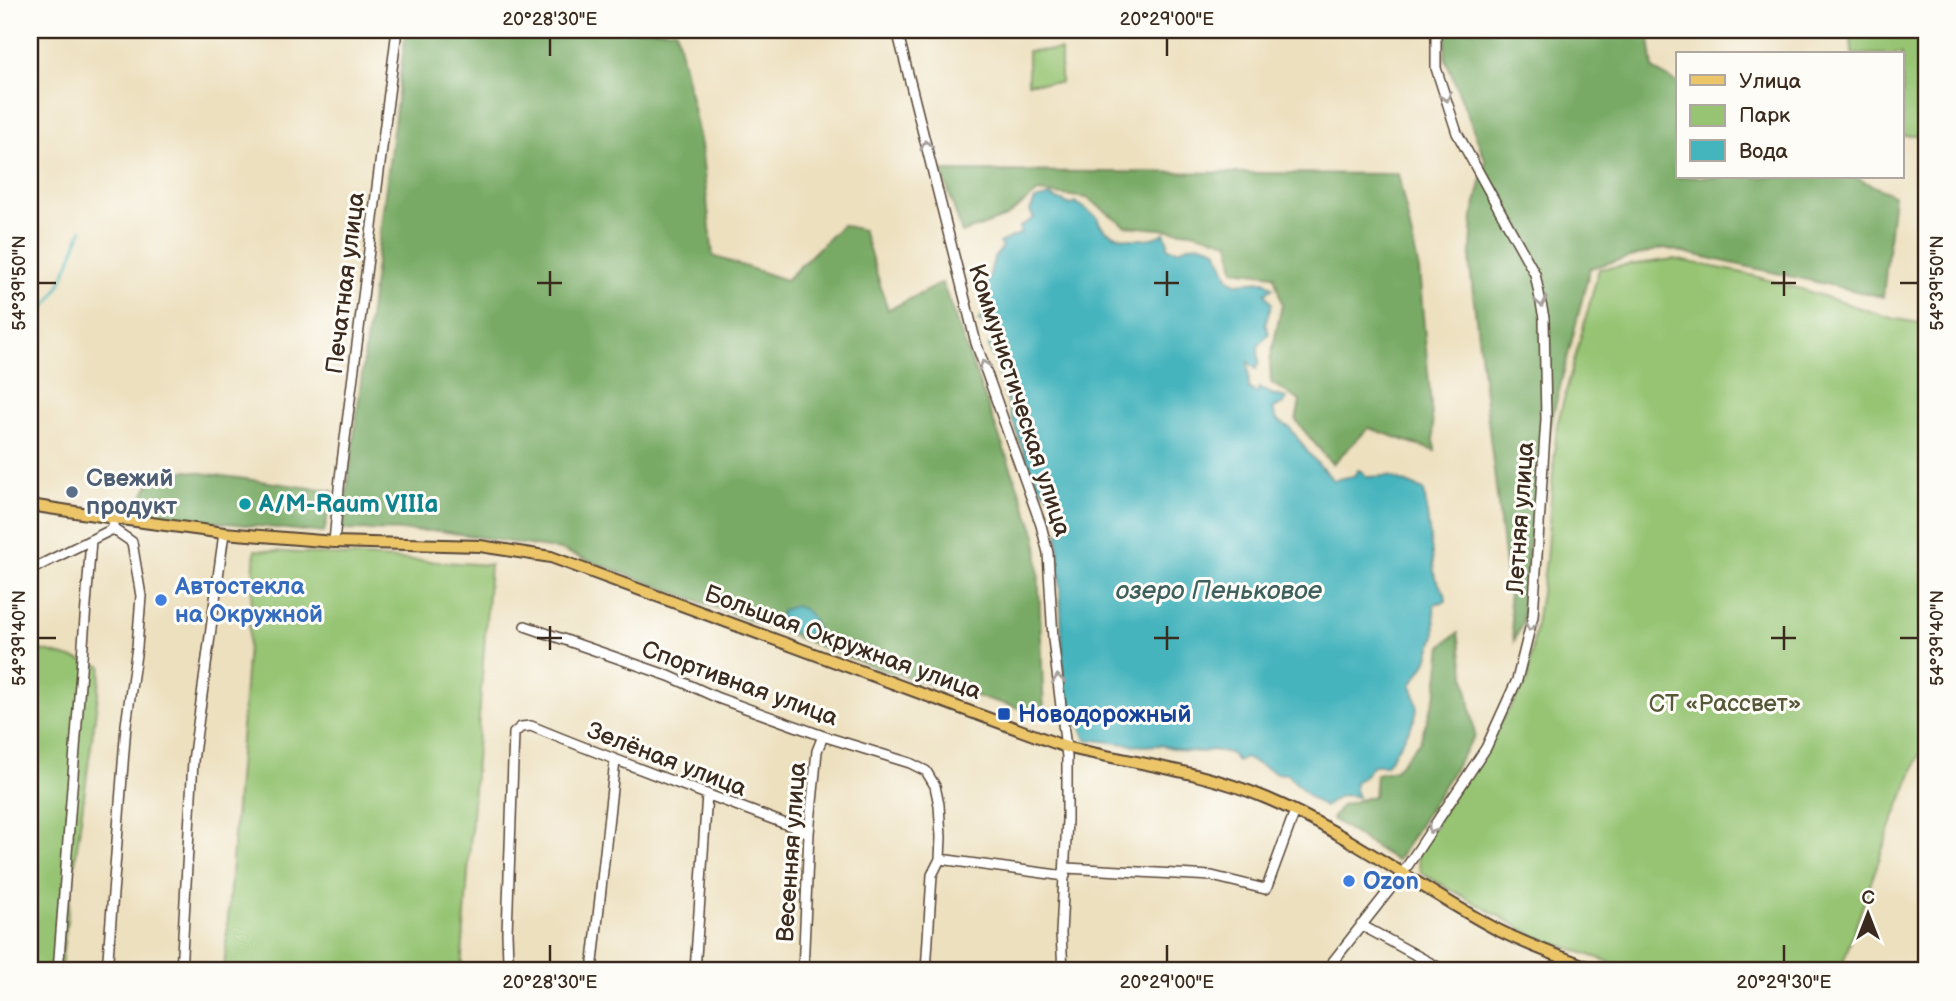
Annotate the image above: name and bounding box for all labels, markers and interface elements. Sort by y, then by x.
text: 20°28'30"E [503,9,598,30]
text: 20°29'00"E [1120,9,1214,30]
legend [1676,52,1904,178]
text: Улица [1739,69,1802,94]
one-way arrow [1437,90,1452,102]
text: Парк [1739,103,1790,128]
one-way arrow [920,139,934,151]
text: Вода [1739,139,1788,164]
street label: Печатная улица [320,190,371,376]
text: 54°39'50"N [9,235,30,331]
text: 54°39'50"N [1927,235,1948,331]
street label: Коммунистическая улица [962,260,1077,540]
one-way arrow [1532,296,1547,308]
one-way arrow [978,359,992,371]
street label: Летняя улица [1501,441,1540,596]
place label: Свежий продукт [86,464,178,521]
marker: Свежий продукт [64,484,80,500]
place label: A/M-Raum VIIIa [258,490,438,519]
marker: A/M-Raum VIIIa [237,496,253,512]
place label: Автостекла на Окружной [174,572,323,629]
water label: озеро Пеньковое [1116,576,1323,607]
street label: Большая Окружная улица [701,579,985,706]
text: 54°39'40"N [9,590,30,686]
text: 54°39'40"N [1927,590,1948,686]
marker: Автостекла на Окружной [153,592,169,608]
one-way arrow [1524,620,1538,632]
street label: Спортивная улица [638,634,842,732]
one-way arrow [1050,673,1065,685]
park label: СТ «Рассвет» [1649,689,1801,718]
place label: Новодорожный [1018,700,1191,729]
marker: Новодорожный [996,706,1012,722]
street label: Зелёная улица [583,716,751,803]
street label: Весенняя улица [771,761,812,943]
one-way arrow [1428,821,1440,834]
place label: Ozon [1363,867,1419,896]
marker: Ozon [1341,873,1357,889]
north arrow [1834,878,1904,948]
text: С [1861,887,1875,910]
text: 20°28'30"E [503,972,598,993]
text: 20°29'00"E [1120,972,1214,993]
text: 20°29'30"E [1737,972,1832,993]

